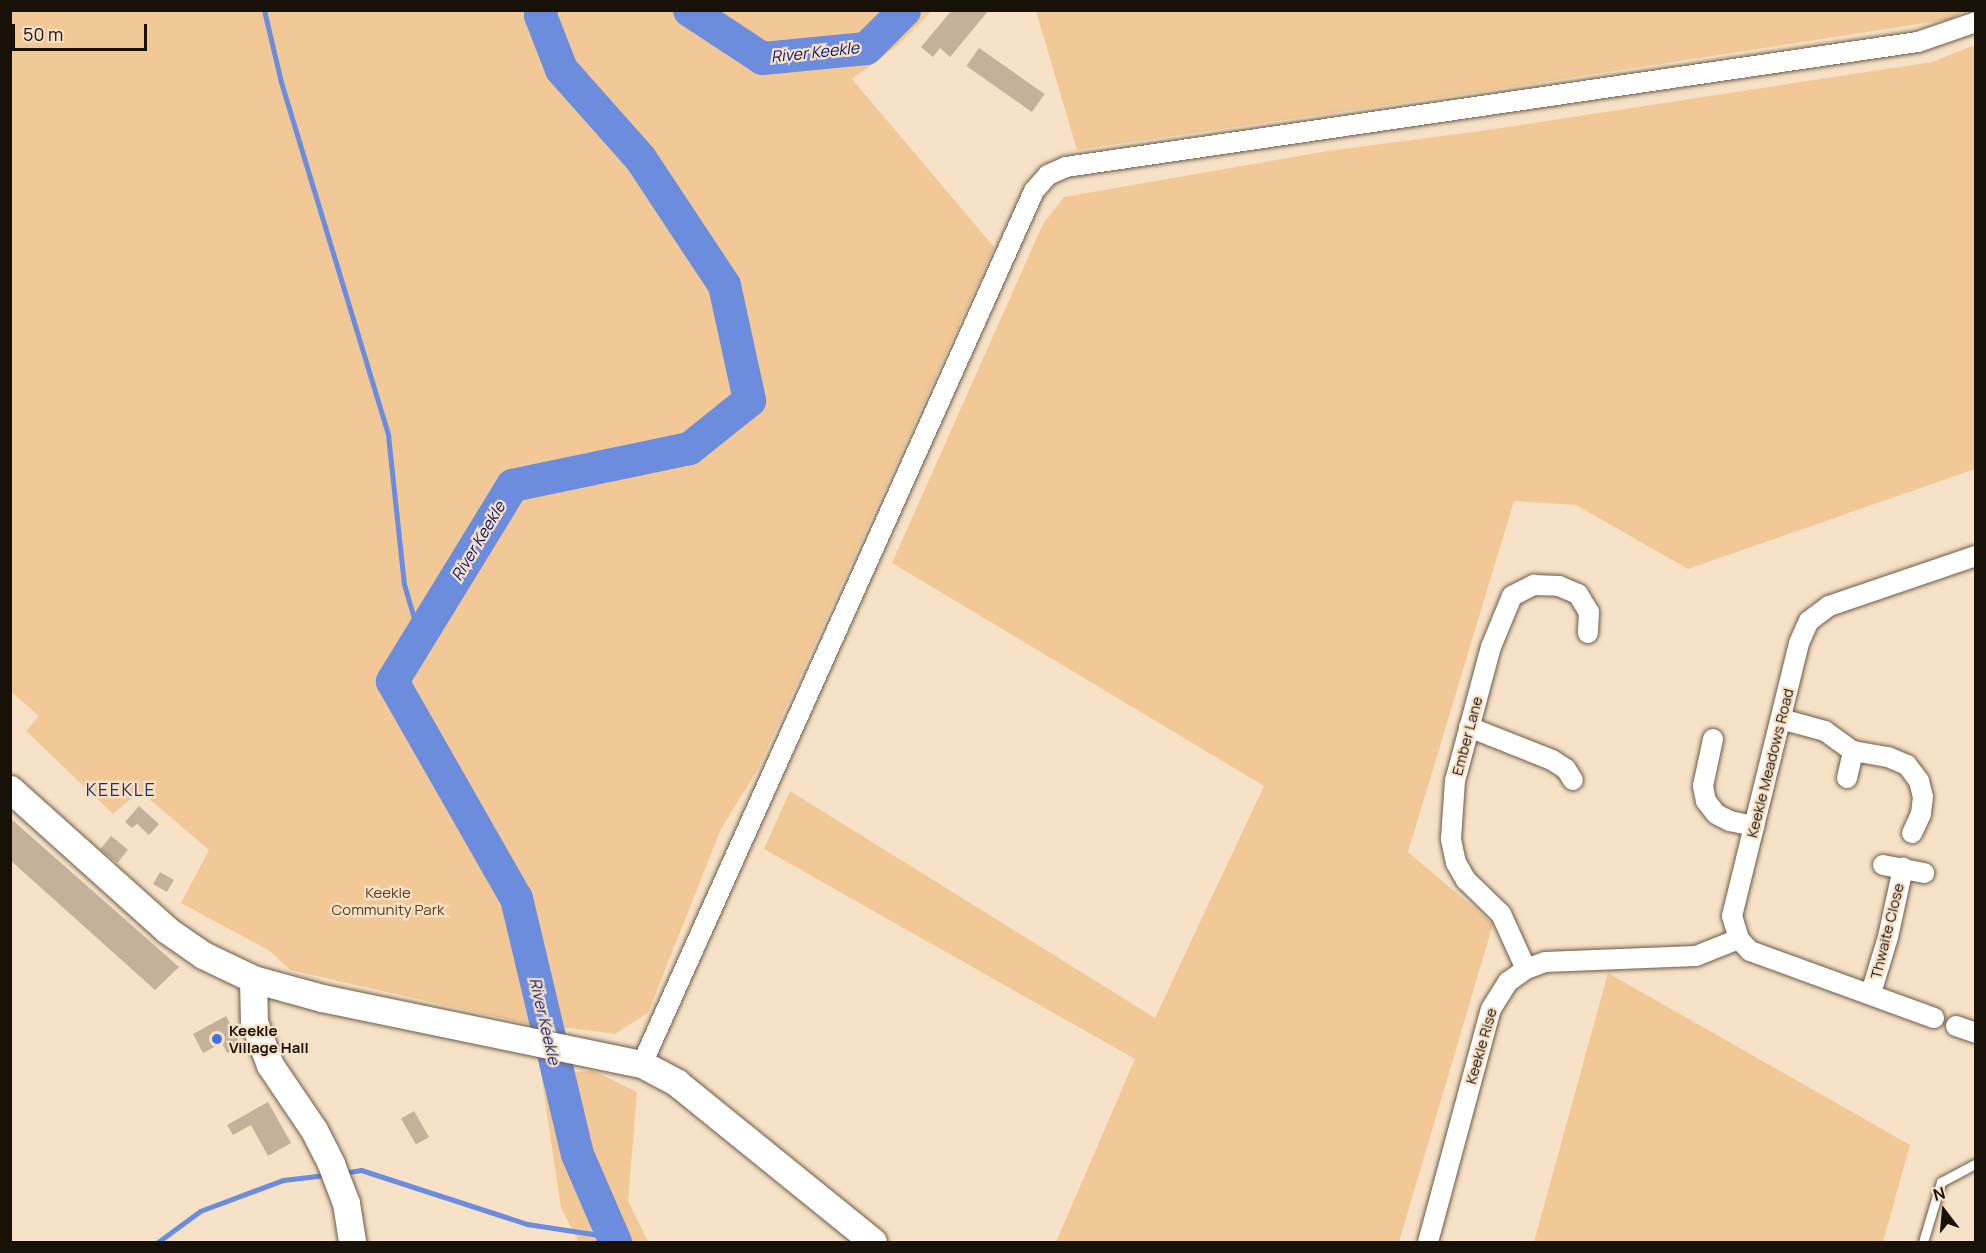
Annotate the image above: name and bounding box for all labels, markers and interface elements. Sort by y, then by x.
scale bar [15,12,150,50]
text: 50 m [23,22,63,46]
water label: River Keekle [770,38,860,66]
water label: River Keekle [447,498,509,584]
street label: Keekle Meadows Road [1743,686,1797,840]
street label: Ember Lane [1448,695,1486,777]
district label: KEEKLE [86,778,156,800]
street label: Thwaite Close [1866,881,1908,981]
park label: Keekle Community Park [332,883,444,918]
water label: River Keekle [526,976,564,1066]
street label: Keekle Rise [1462,1006,1500,1086]
place label: Keekle Village Hall [229,1021,309,1056]
marker: Keekle Village Hall [210,1032,224,1046]
north arrow [1914,1181,1974,1241]
text: N [1930,1182,1948,1206]

